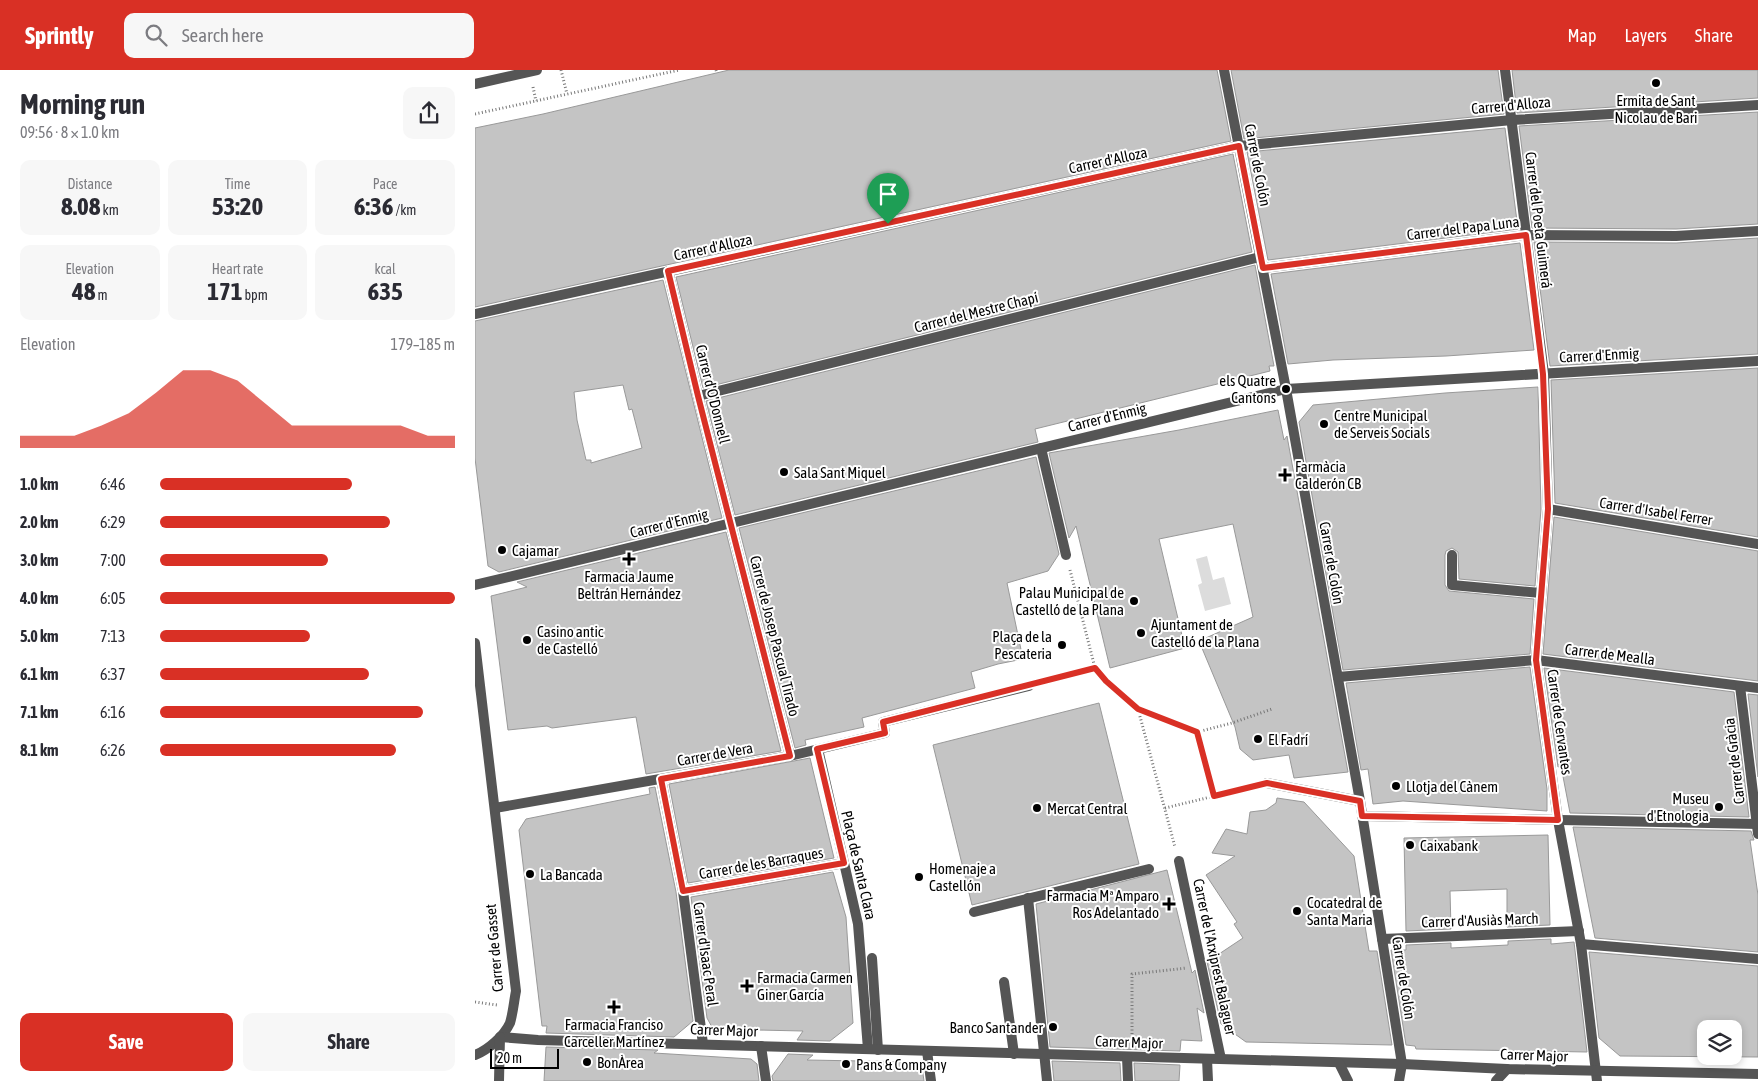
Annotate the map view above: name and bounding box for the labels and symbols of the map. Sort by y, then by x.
marker: Ermita de Sant Nicolau de Bari [1650,77,1662,89]
place label: Ermita de Sant Nicolau de Bari [1614,92,1698,126]
street label: Carrer d'Alloza [1470,93,1552,117]
street label: Carrer de Colón [1242,122,1274,208]
street label: Carrer d'Alloza [1067,143,1149,177]
street label: Carrer del Poeta Guimerá [1522,151,1556,289]
pin [867,173,909,224]
street label: Carrer del Papa Luna [1406,213,1520,243]
street label: Carrer d'Alloza [672,230,754,264]
street label: Carrer del Mestre Chapí [912,288,1040,336]
street label: Carrer d'O'Donnell [692,343,734,445]
street label: Carrer d'Enmig [1559,344,1640,366]
place label: els Quatre Cantons [1219,372,1276,406]
marker: els Quatre Cantons [1280,383,1292,395]
street label: Carrer d'Enmig [1066,399,1148,435]
place label: Centre Municipal de Serveis Socials [1334,407,1430,441]
marker: Centre Municipal de Serveis Socials [1318,418,1330,430]
place label: Farmàcia Calderón CB [1295,458,1361,492]
place label: Sala Sant Miquel [794,464,886,481]
marker: Sala Sant Miquel [778,466,790,478]
marker: Farmàcia Calderón CB [1279,469,1291,481]
street label: Carrer d'Isabel Ferrer [1598,494,1714,528]
street label: Carrer d'Enmig [628,505,710,541]
street label: Carrer de Colón [1316,520,1348,606]
place label: Cajamar [512,542,559,559]
marker: Cajamar [496,544,508,556]
marker: Farmacia Jaume Beltrán Hernández [623,553,635,565]
street label: Carrer de Josep Pascual Tirado [747,554,803,718]
place label: Farmacia Jaume Beltrán Hernández [577,568,681,602]
place label: Palau Municipal de Castelló de la Plana [1016,584,1124,618]
marker: Palau Municipal de Castelló de la Plana [1128,595,1140,607]
place label: Ajuntament de Castelló de la Plana [1151,616,1259,650]
place label: Casino antic de Castelló [537,623,604,657]
marker: Ajuntament de Castelló de la Plana [1135,627,1147,639]
place label: Plaça de la Pescateria [992,628,1052,662]
marker: Casino antic de Castelló [521,634,533,646]
marker: Plaça de la Pescateria [1056,639,1068,651]
street label: Carrer de Mealla [1564,640,1656,668]
street label: Carrer de Cervantes [1544,668,1576,776]
street label: Carrer de Gràcia [1720,717,1748,805]
place label: El Fadrí [1268,731,1309,748]
marker: El Fadrí [1252,733,1264,745]
street label: Carrer de Vera [676,739,754,769]
place label: Llotja del Cànem [1406,778,1498,795]
marker: Llotja del Cànem [1390,780,1402,792]
place label: Museu d'Etnologia [1647,790,1709,824]
place label: Mercat Central [1047,800,1127,817]
marker: Museu d'Etnologia [1713,801,1725,813]
marker: Mercat Central [1031,802,1043,814]
street label: Plaça de Santa Clara [838,809,880,921]
place label: Caixabank [1420,837,1479,854]
marker: Caixabank [1404,839,1416,851]
street label: Carrer de les Barraques [698,844,824,882]
place label: Homenaje a Castellón [929,860,996,894]
place label: La Bancada [540,866,603,883]
marker: La Bancada [524,868,536,880]
marker: Homenaje a Castellón [913,871,925,883]
street label: Carrer de l'Arxiprest Balaguer [1190,877,1240,1037]
place label: Farmacia Mª Amparo Ros Adelantado [1046,887,1159,921]
place label: Cocatedral de Santa Maria [1307,894,1383,928]
marker: Farmacia Mª Amparo Ros Adelantado [1163,898,1175,910]
street label: Carrer d'Isaac Peral [690,901,722,1007]
street label: Carrer de Gasset [482,903,506,993]
marker: Cocatedral de Santa Maria [1291,905,1303,917]
street label: Carrer d'Ausiàs March [1421,909,1539,931]
street label: Carrer de Colón [1389,935,1419,1021]
place label: Farmacia Carmen Giner García [757,969,853,1003]
marker: Farmacia Carmen Giner García [741,980,753,992]
marker: Farmacia Franciso Carceller Martínez [608,1001,620,1013]
place label: Farmacia Franciso Carceller Martínez [564,1016,665,1050]
place label: Banco Santander [950,1019,1044,1036]
street label: Carrer Major [690,1020,759,1040]
marker: Banco Santander [1047,1021,1059,1033]
street label: Carrer Major [1095,1032,1164,1052]
street label: Carrer Major [1500,1045,1569,1065]
scale bar [490,1046,559,1069]
place label: BonÀrea [597,1054,644,1071]
marker: BonÀrea [581,1056,593,1068]
place label: Pans & Company [856,1056,947,1073]
marker: Pans & Company [840,1058,852,1070]

